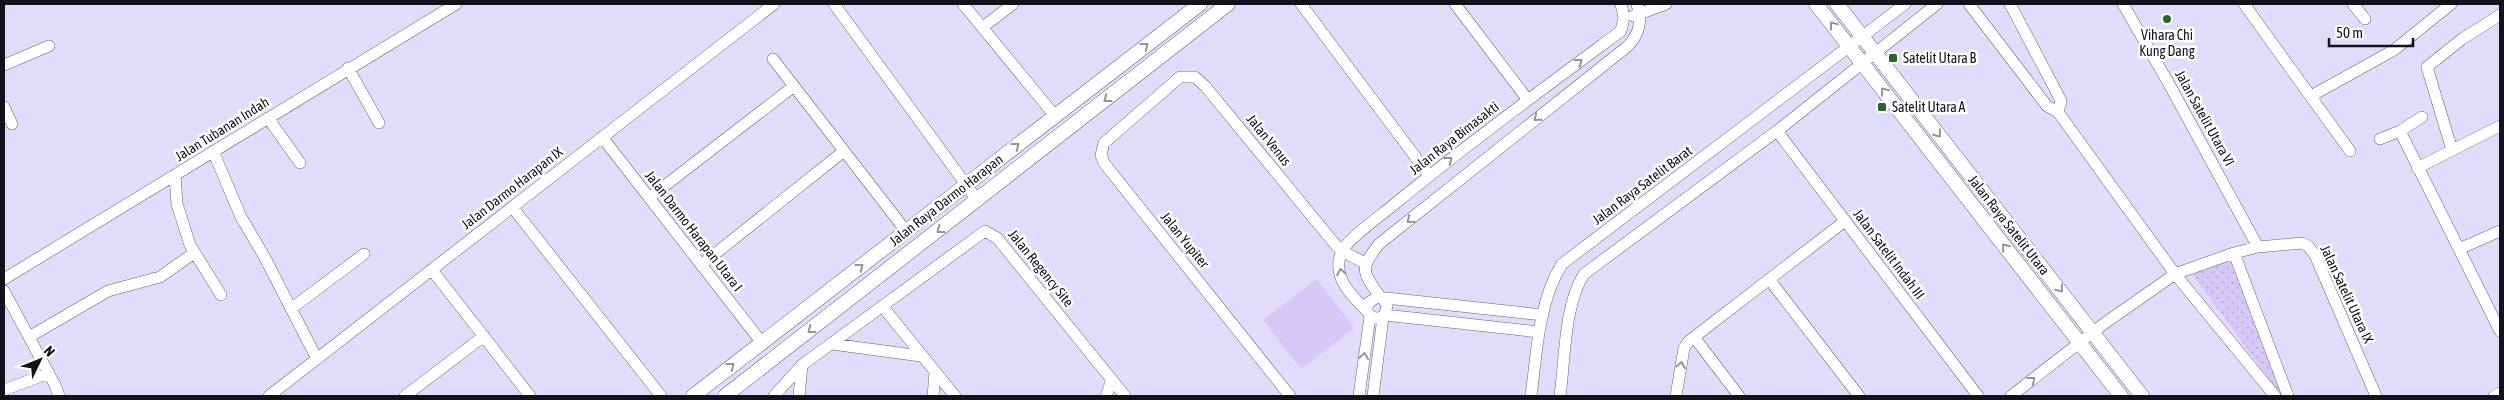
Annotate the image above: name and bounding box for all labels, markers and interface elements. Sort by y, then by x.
marker: Vihara Chi Kung Dang [2161,13,2173,25]
scale bar [2329,15,2413,47]
one-way arrow [1830,22,1838,31]
text: 50 m [2336,24,2363,41]
place label: Vihara Chi Kung Dang [2139,27,2195,59]
one-way arrow [1139,44,1148,52]
place label: Satelit Utara B [1903,50,1977,66]
marker: Satelit Utara B [1887,52,1899,64]
one-way arrow [1573,59,1582,69]
street label: Jalan Satelit Utara VI [2172,67,2238,169]
one-way arrow [1881,87,1890,97]
one-way arrow [1103,93,1113,102]
street label: Jalan Tubanan Indah [172,94,272,164]
street label: Jalan Raya Bimasakti [1406,98,1502,178]
place label: Satelit Utara A [1892,99,1966,115]
marker: Satelit Utara A [1876,101,1888,113]
street label: Jalan Venus [1244,111,1295,169]
one-way arrow [1534,113,1543,121]
one-way arrow [1933,128,1941,137]
street label: Jalan Raya Satelit Barat [1589,142,1695,228]
street label: Jalan Darmo Harapan IX [458,143,566,232]
one-way arrow [1010,143,1020,152]
street label: Jalan Raya Darmo Harapan [886,151,1006,249]
one-way arrow [1443,158,1452,166]
street label: Jalan Darmo Harapan Utara I [642,168,746,294]
street label: Jalan Raya Satelit Utara [1965,172,2053,278]
street label: Jalan Satelit Indah III [1850,206,1928,302]
street label: Jalan Yupiter [1158,209,1213,272]
one-way arrow [1407,214,1416,222]
one-way arrow [937,225,946,233]
street label: Jalan Regency Site [1005,226,1077,310]
street label: Jalan Satelit Utara IX [2317,242,2377,346]
one-way arrow [2002,243,2011,253]
one-way arrow [854,264,863,272]
one-way arrow [1336,268,1346,277]
one-way arrow [2054,284,2063,293]
one-way arrow [808,324,817,332]
north arrow [15,335,65,385]
text: N [41,343,58,360]
one-way arrow [1358,352,1369,360]
one-way arrow [1676,361,1686,369]
one-way arrow [726,363,735,372]
one-way arrow [2026,377,2035,385]

